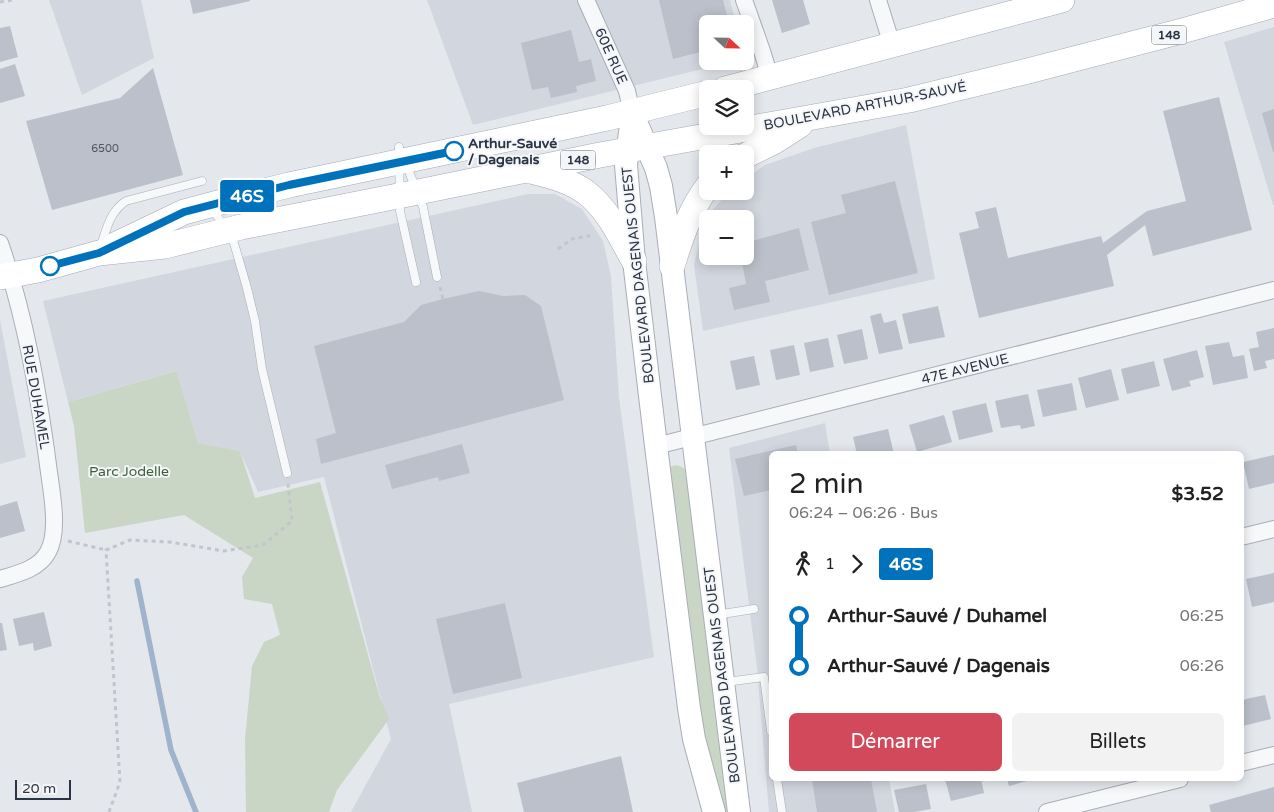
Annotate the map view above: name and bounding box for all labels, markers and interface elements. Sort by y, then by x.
north arrow [699,15,754,70]
map controls [699,15,754,265]
street label: 60E RUE [591,25,631,87]
road number: 148 [1152,26,1186,44]
street label: BOULEVARD ARTHUR-SAUVÉ [762,78,968,134]
button: layers [699,80,754,135]
place label: Arthur-Sauvé / Dagenais [468,135,557,168]
marker: Arthur-Sauvé / Dagenais [444,141,464,161]
house number: 6500 [91,142,119,155]
button: + [699,145,754,200]
road number: 148 [560,150,596,170]
street label: BOULEVARD DAGENAIS OUEST [618,165,658,384]
line badge: 46S [218,180,276,212]
text: 46S [230,185,264,207]
button: − [699,210,754,265]
unlabelled marker [40,256,60,276]
street label: RUE DUHAMEL [18,343,54,451]
street label: 47E AVENUE [920,350,1011,388]
park label: Parc Jodelle [89,463,169,480]
text: 2 min [789,467,864,501]
text: $3.52 [1172,483,1224,505]
text: 06:24 – 06:26 · Bus [789,503,938,523]
icon: walk [789,550,817,578]
icon: forward [843,550,871,578]
text: 46S [889,553,923,575]
text: 1 [825,554,835,574]
street label: BOULEVARD DAGENAIS OUEST [700,565,744,784]
text: Arthur-Sauvé / Duhamel [827,605,1047,627]
text: 06:25 [1180,606,1224,626]
text: Arthur-Sauvé / Dagenais [827,655,1050,677]
text: 06:26 [1180,656,1224,676]
button: Démarrer [789,713,1002,771]
button: Billets [1012,713,1224,771]
scale bar [15,777,71,800]
text: 20 m [22,780,56,797]

